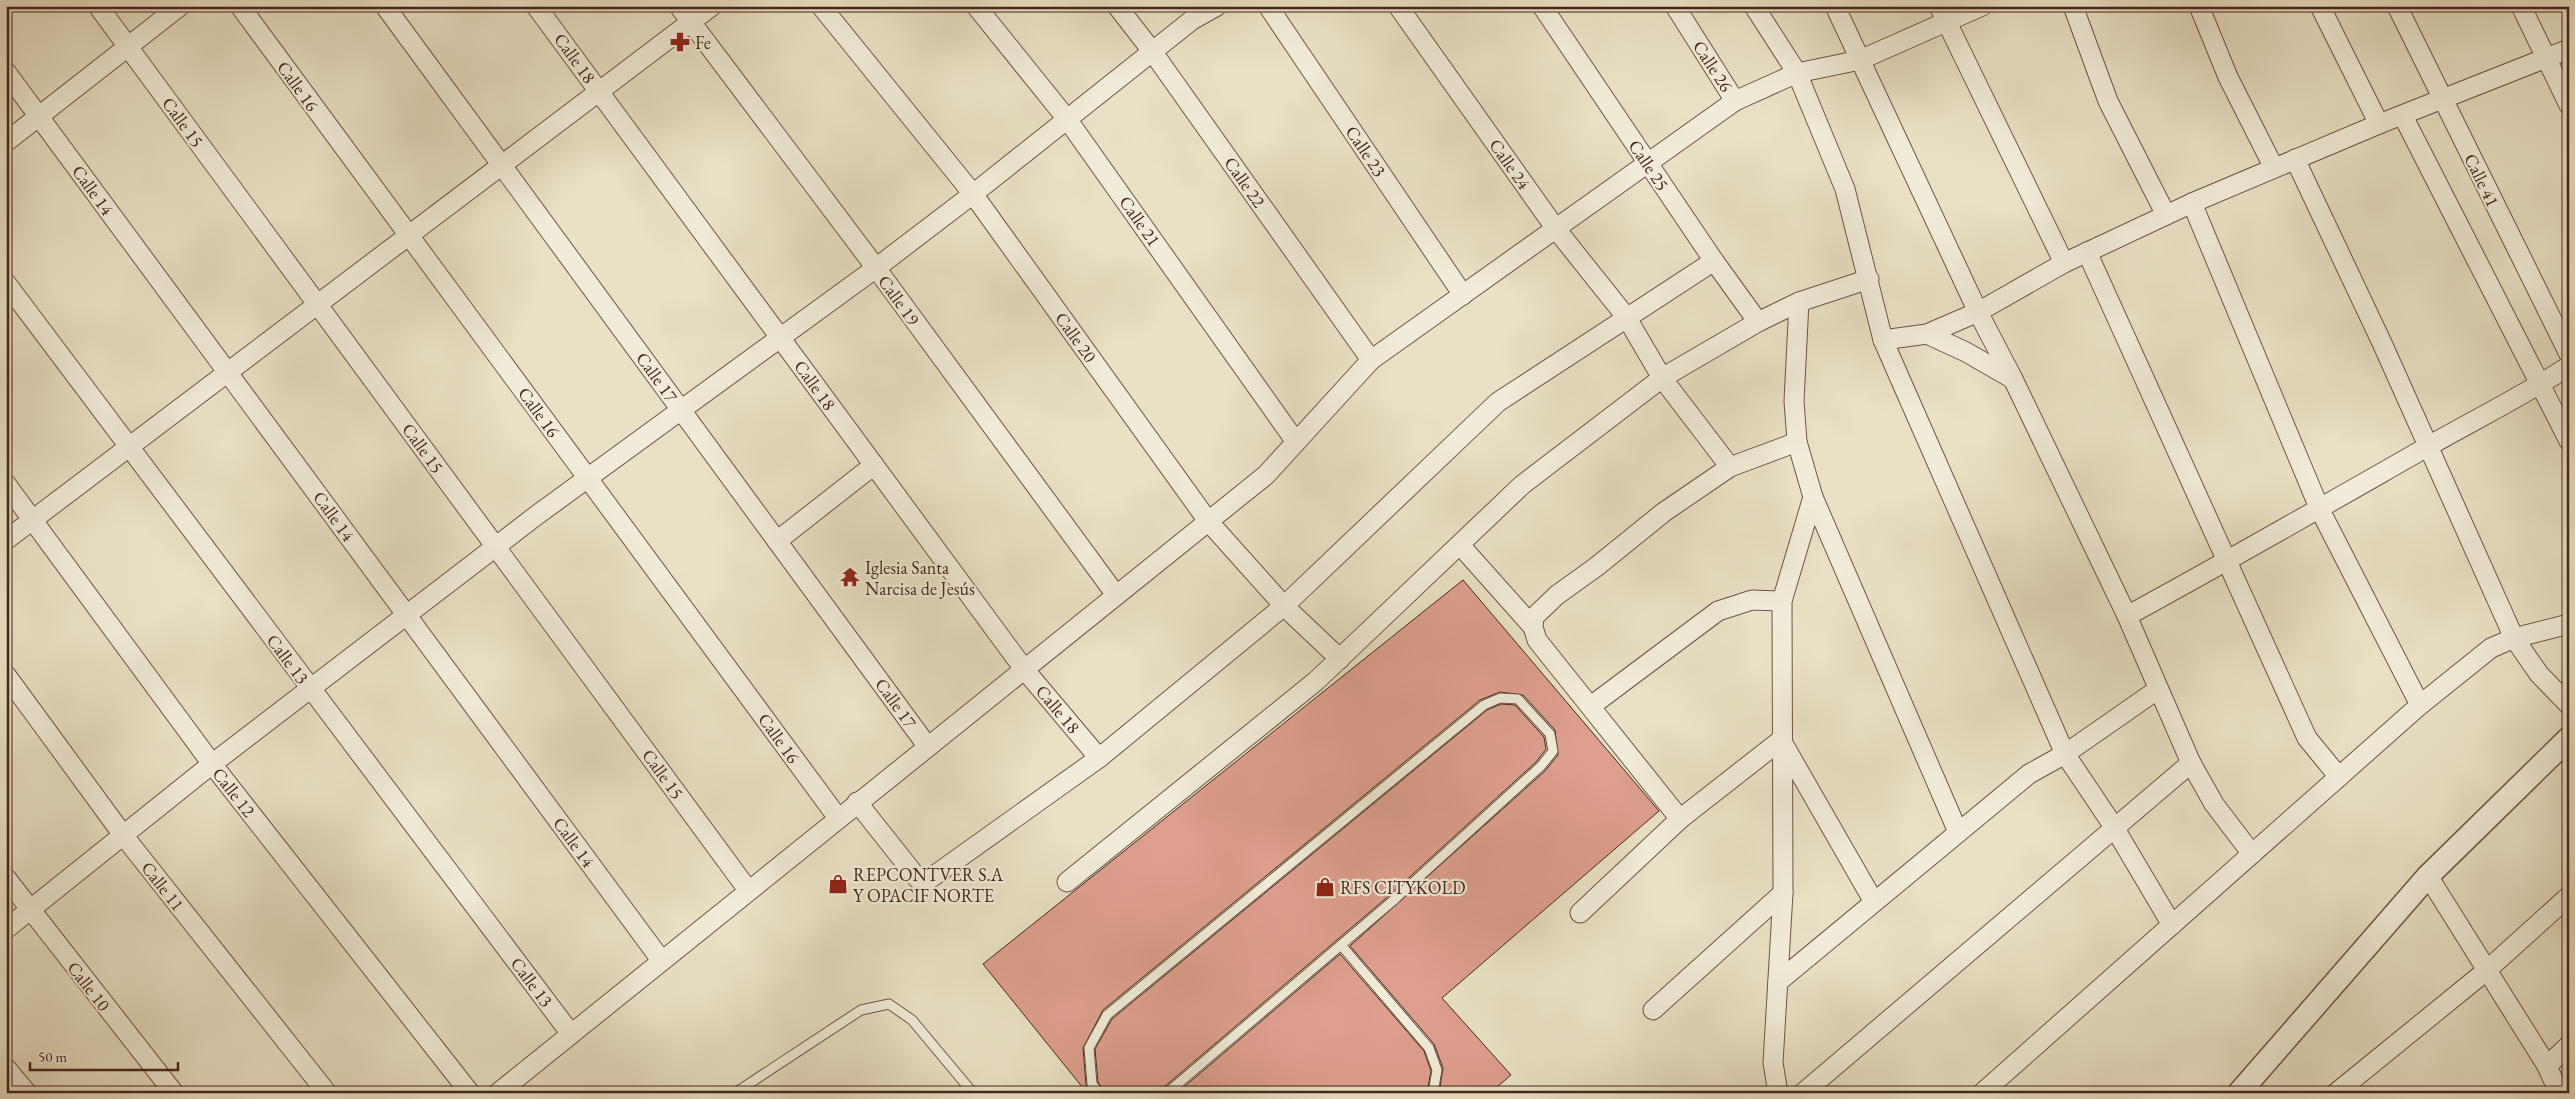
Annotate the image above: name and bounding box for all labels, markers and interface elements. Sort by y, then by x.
street label: Calle 18 [549,28,601,88]
pharmacy icon: Fe [669,31,691,53]
place label: Fe [695,31,711,54]
street label: Calle 26 [1688,36,1738,96]
street label: Calle 16 [272,56,324,116]
street label: Calle 15 [157,92,209,152]
street label: Calle 23 [1341,121,1391,181]
street label: Calle 24 [1484,134,1536,194]
street label: Calle 25 [1624,135,1674,195]
street label: Calle 41 [2459,150,2505,210]
street label: Calle 22 [1219,152,1271,212]
street label: Calle 14 [67,160,119,220]
street label: Calle 21 [1114,191,1166,251]
street label: Calle 19 [873,270,925,330]
street label: Calle 20 [1050,307,1102,367]
street label: Calle 17 [631,347,683,407]
street label: Calle 18 [789,355,841,415]
street label: Calle 16 [513,382,565,442]
street label: Calle 15 [397,418,449,478]
street label: Calle 14 [308,486,360,546]
place label: Iglesia Santa Narcisa de Jesús [865,556,975,600]
temple icon: Iglesia Santa Narcisa de Jesús [839,566,861,588]
street label: Calle 13 [262,630,314,688]
street label: Calle 17 [870,673,922,733]
street label: Calle 18 [1031,680,1085,738]
street label: Calle 16 [753,708,805,768]
street label: Calle 15 [637,744,689,804]
street label: Calle 12 [208,763,261,822]
street label: Calle 14 [548,812,600,872]
street label: Calle 11 [137,857,189,915]
place label: REPCONTVER S.A Y OPACIF NORTE [853,863,1004,907]
shop icon: REPCONTVER S.A Y OPACIF NORTE [827,873,849,895]
shop icon: RFS CITYKOLD [1314,876,1336,898]
place label: RFS CITYKOLD [1340,876,1465,899]
street label: Calle 13 [506,953,558,1011]
street label: Calle 10 [63,957,116,1016]
scale bar [30,1039,178,1071]
text: 50 m [38,1047,67,1066]

